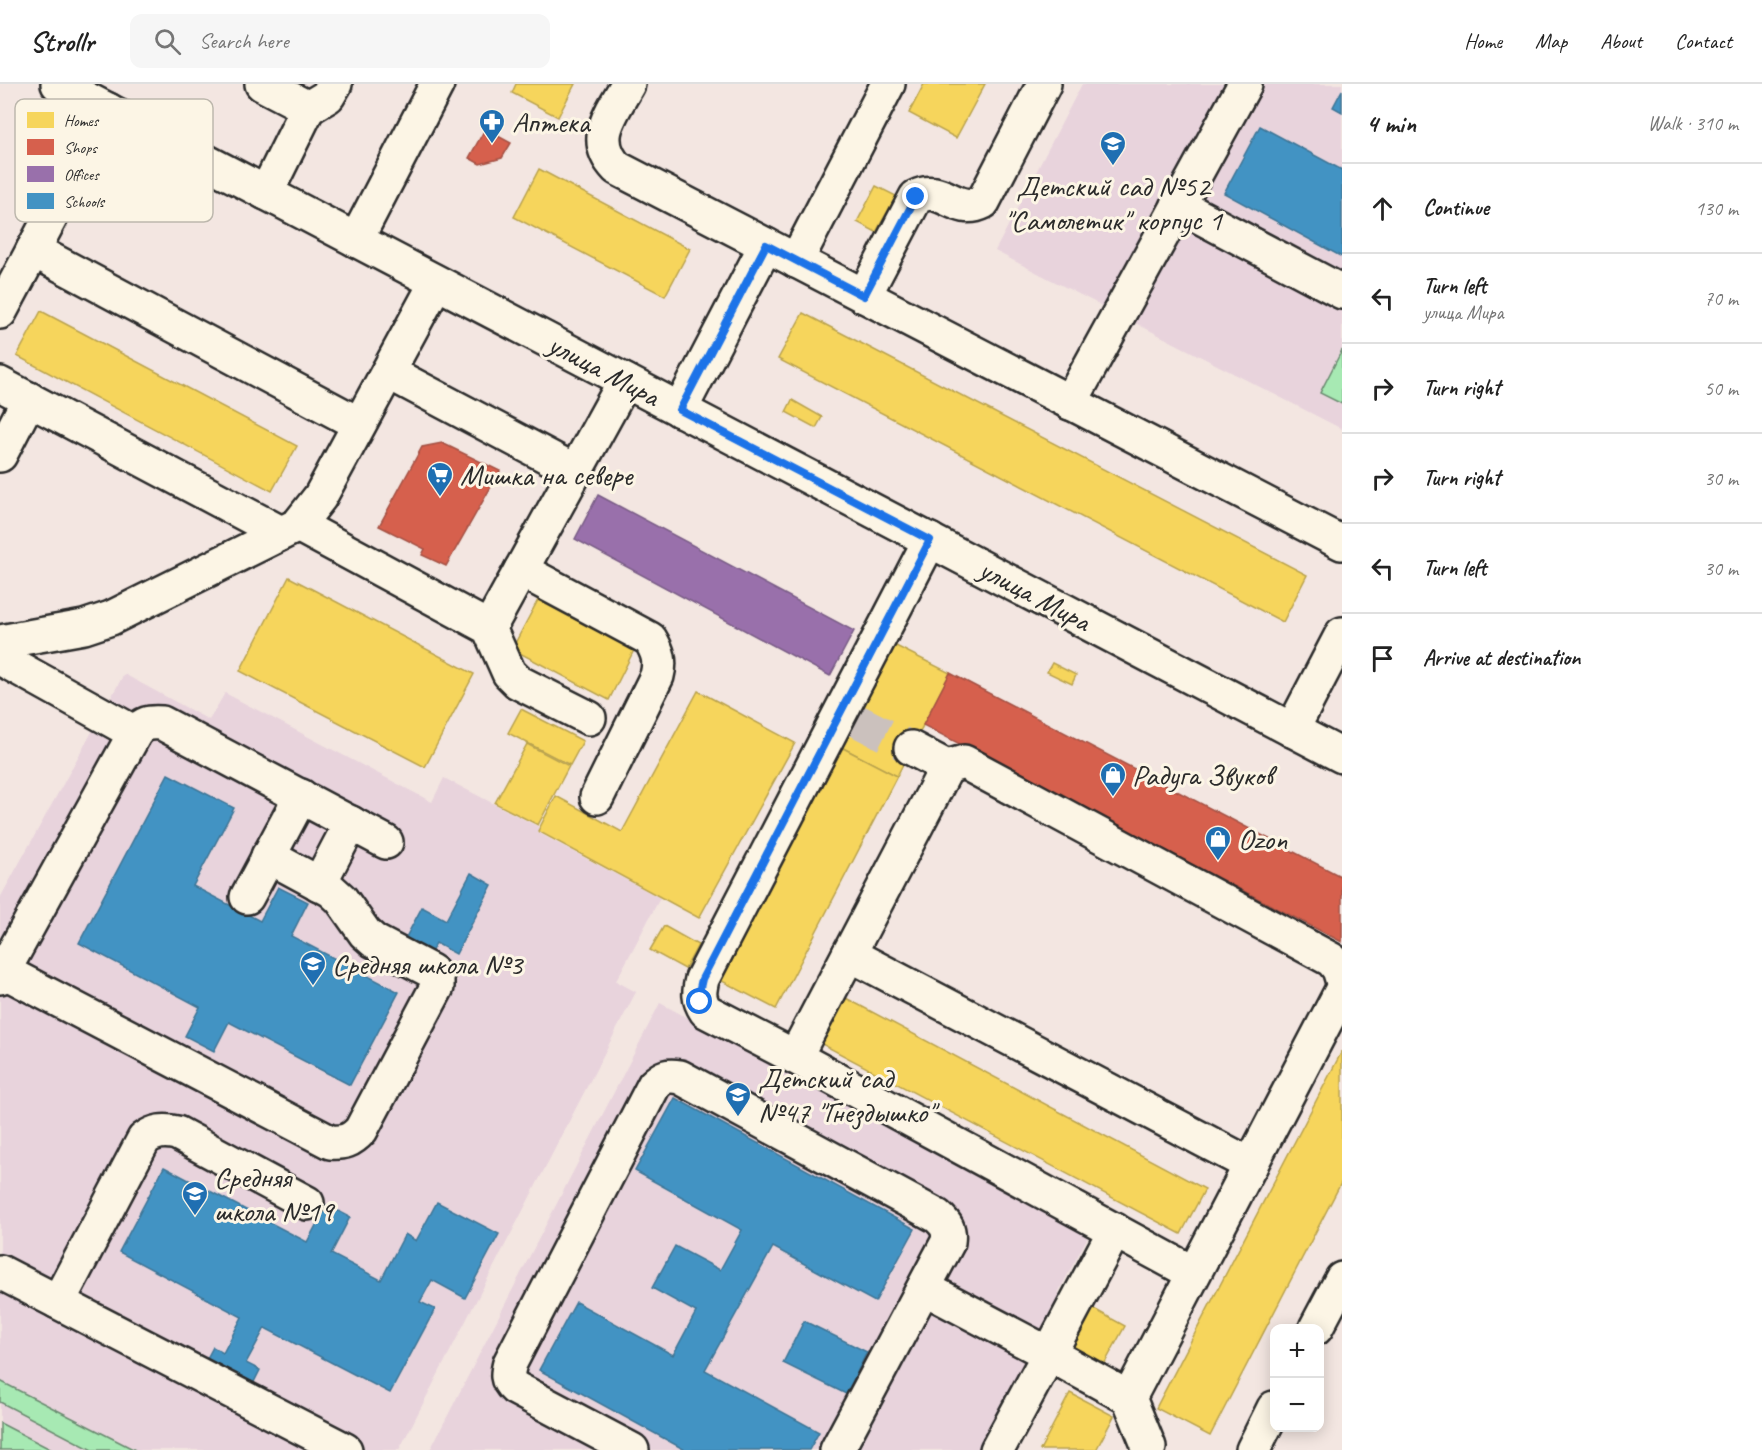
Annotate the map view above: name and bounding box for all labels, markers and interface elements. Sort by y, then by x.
search box [130,14,550,68]
text: Strollr [30,24,94,59]
icon: search [151,25,184,58]
text: Search here [199,27,289,55]
text: Home [1464,28,1502,54]
text: Map [1535,28,1567,54]
text: About [1600,28,1642,54]
text: Contact [1675,28,1732,54]
legend [15,99,213,222]
place label: Аптека [512,103,592,141]
pharmacy icon: Аптека [477,107,507,145]
text: 4 min [1366,107,1416,140]
text: Homes [64,111,100,131]
text: Walk · 310 m [1648,111,1738,136]
school or university icon: Детский сад №52 "Самолетик" корпус 1 [1098,129,1128,167]
text: Shops [64,138,98,158]
text: Offices [64,165,100,185]
place label: Детский сад №52 "Самолетик" корпус 1 [1004,167,1224,239]
route end [902,183,928,209]
text: Schools [64,192,105,212]
icon: ahead [1366,192,1399,225]
text: Continue [1423,194,1489,222]
text: 130 m [1695,196,1738,221]
text: Turn left [1423,272,1487,300]
icon: left [1366,282,1399,315]
text: 70 m [1704,286,1738,311]
text: улица Мира [1423,300,1503,325]
street label: улица Мира [540,324,668,416]
icon: right [1366,372,1399,405]
text: Turn right [1423,374,1500,402]
text: 50 m [1704,376,1738,401]
place label: Мишка на севере [460,456,634,494]
supermarket icon: Мишка на севере [425,460,455,498]
icon: right [1366,462,1399,495]
text: Turn right [1423,464,1500,492]
text: 30 m [1704,466,1738,491]
street label: улица Мира [971,549,1099,641]
icon: left [1366,552,1399,585]
text: Turn left [1423,554,1487,582]
text: 30 m [1704,556,1738,581]
icon: arrive [1366,642,1399,675]
text: Arrive at destination [1423,644,1580,672]
place label: Радуга Звуков [1132,756,1278,794]
shop icon: Радуга Звуков [1098,760,1128,798]
place label: Ozon [1238,820,1288,858]
shop icon: Ozon [1203,824,1233,862]
place label: Средняя школа №3 [332,945,525,983]
school or university icon: Средняя школа №3 [298,949,328,987]
route start [686,988,712,1014]
place label: Детский сад №47 "Гнездышко" [758,1059,940,1131]
school or university icon: Детский сад №47 "Гнездышко" [723,1080,753,1118]
place label: Средняя школа №19 [214,1158,336,1230]
school or university icon: Средняя школа №19 [180,1179,210,1217]
map controls [1270,1324,1324,1432]
button: + [1270,1324,1324,1378]
button: − [1270,1378,1324,1432]

